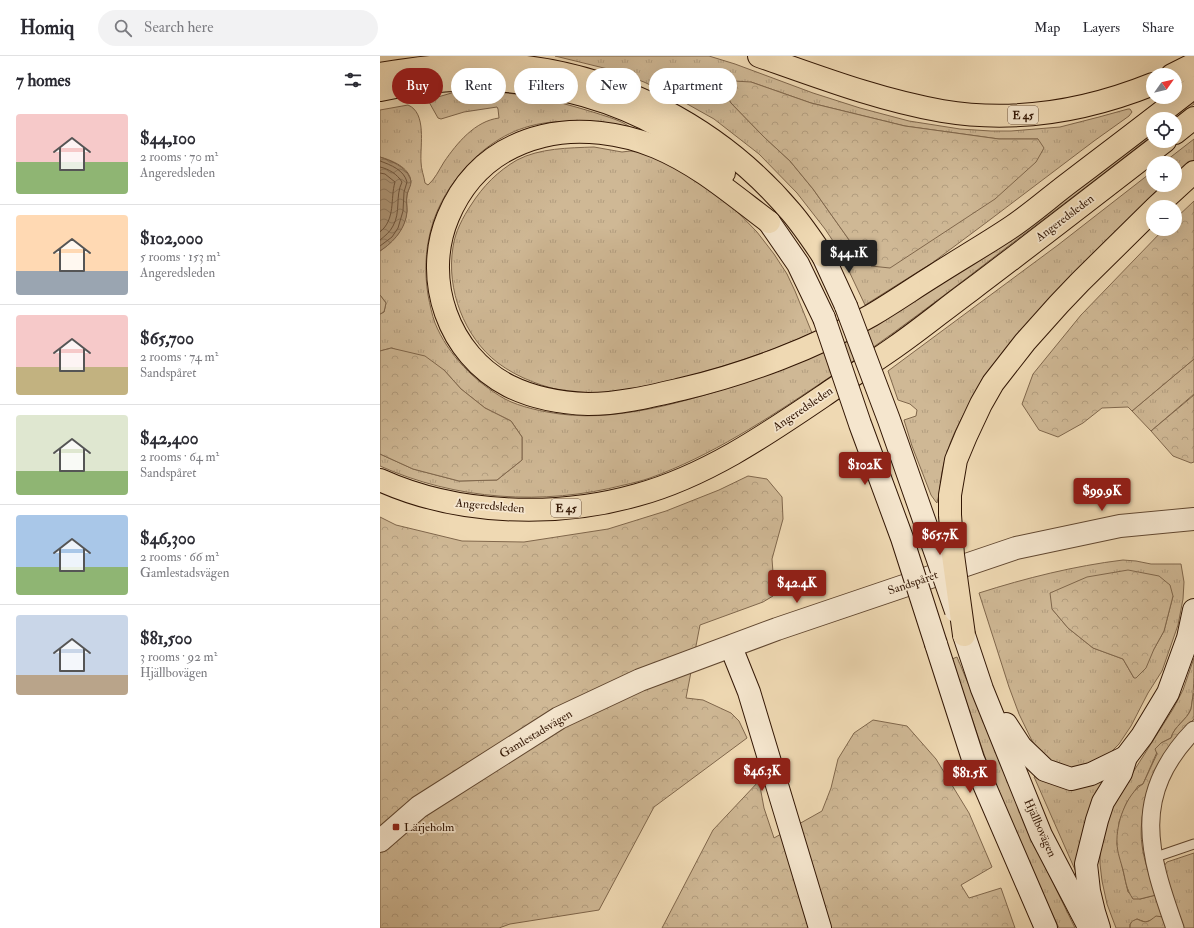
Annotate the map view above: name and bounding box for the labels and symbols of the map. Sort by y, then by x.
north arrow [1146,68,1182,104]
road number: E 45 [1008,106,1038,124]
street label: Angeredsleden [1032,191,1097,245]
pin: $44.1K [816,240,882,274]
street label: Angeredsleden [769,383,836,435]
pin: $102K [837,452,893,486]
pin: $99.9K [1069,478,1135,512]
street label: Angeredsleden [454,495,525,516]
road number: E 45 [551,499,581,517]
pin: $65.7K [907,522,973,556]
street label: Sandspåret [886,567,940,599]
pin: $42.4K [764,570,830,604]
street label: Gamlestadsvägen [497,706,575,762]
pin: $46.3K [729,758,795,792]
pin: $81.5K [937,760,1003,794]
street label: Hjällbovägen [1020,796,1060,860]
place label: Lärjeholm [404,820,455,835]
marker: Lärjeholm [391,822,401,832]

